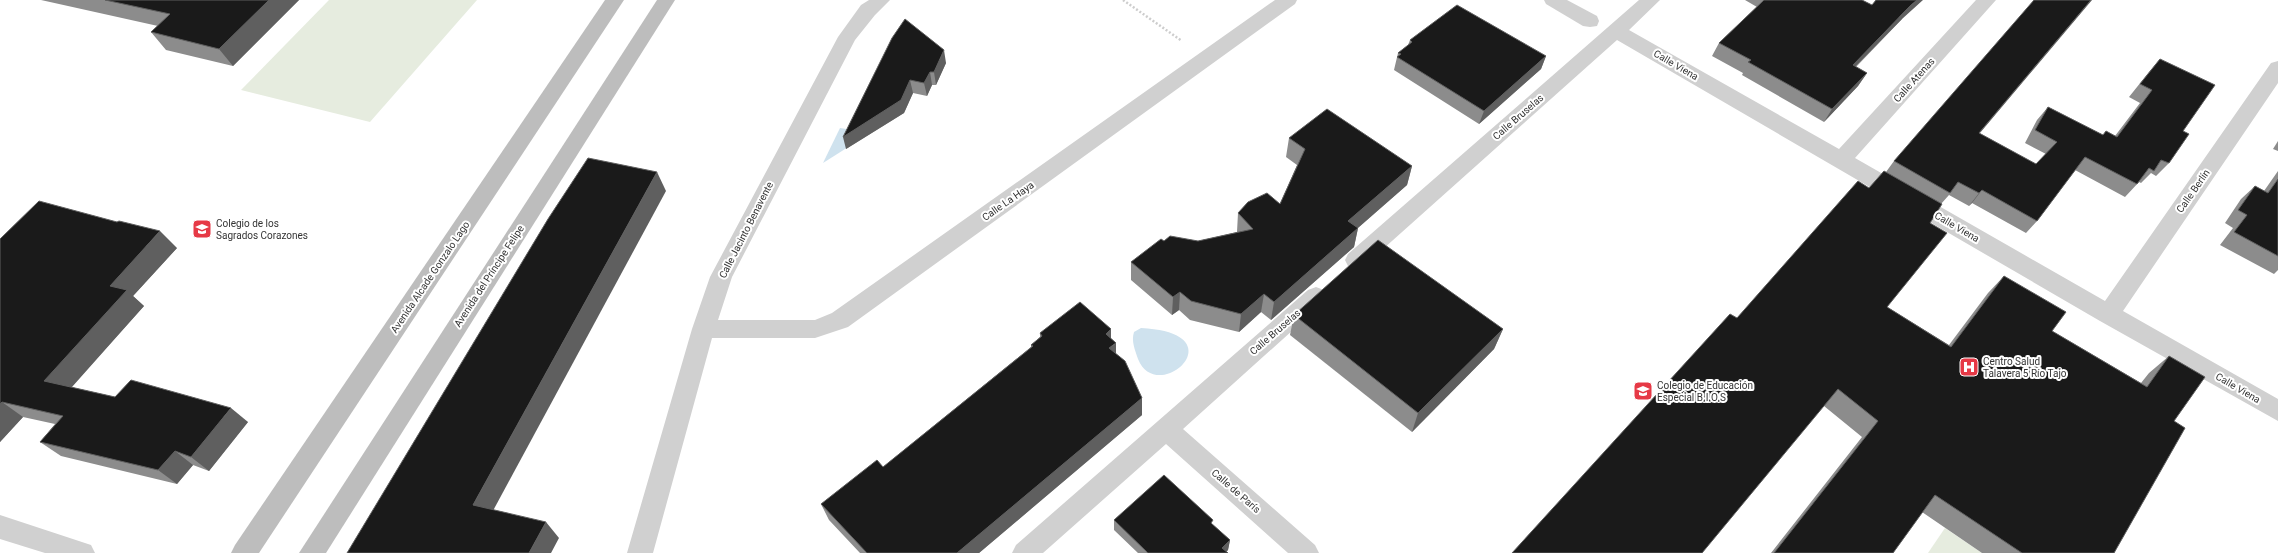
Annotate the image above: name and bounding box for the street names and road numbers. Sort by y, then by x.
street label: Calle Viena [1652,48,1700,82]
street label: Calle Atenas [1891,56,1937,104]
street label: Calle Bruselas [1491,92,1545,142]
street label: Calle Berlín [2174,167,2212,215]
street label: Calle La Haya [980,179,1036,223]
street label: Calle Jacinto Benavente [717,180,775,280]
street label: Calle Viena [1933,210,1981,244]
street label: Avenida Alcade Gonzalo Lago [388,219,472,335]
street label: Avenida del Príncipe Felipe [452,223,526,329]
street label: Calle Bruselas [1248,307,1302,357]
street label: Calle Viena [2214,371,2262,405]
street label: Calle de París [1209,467,1263,515]

